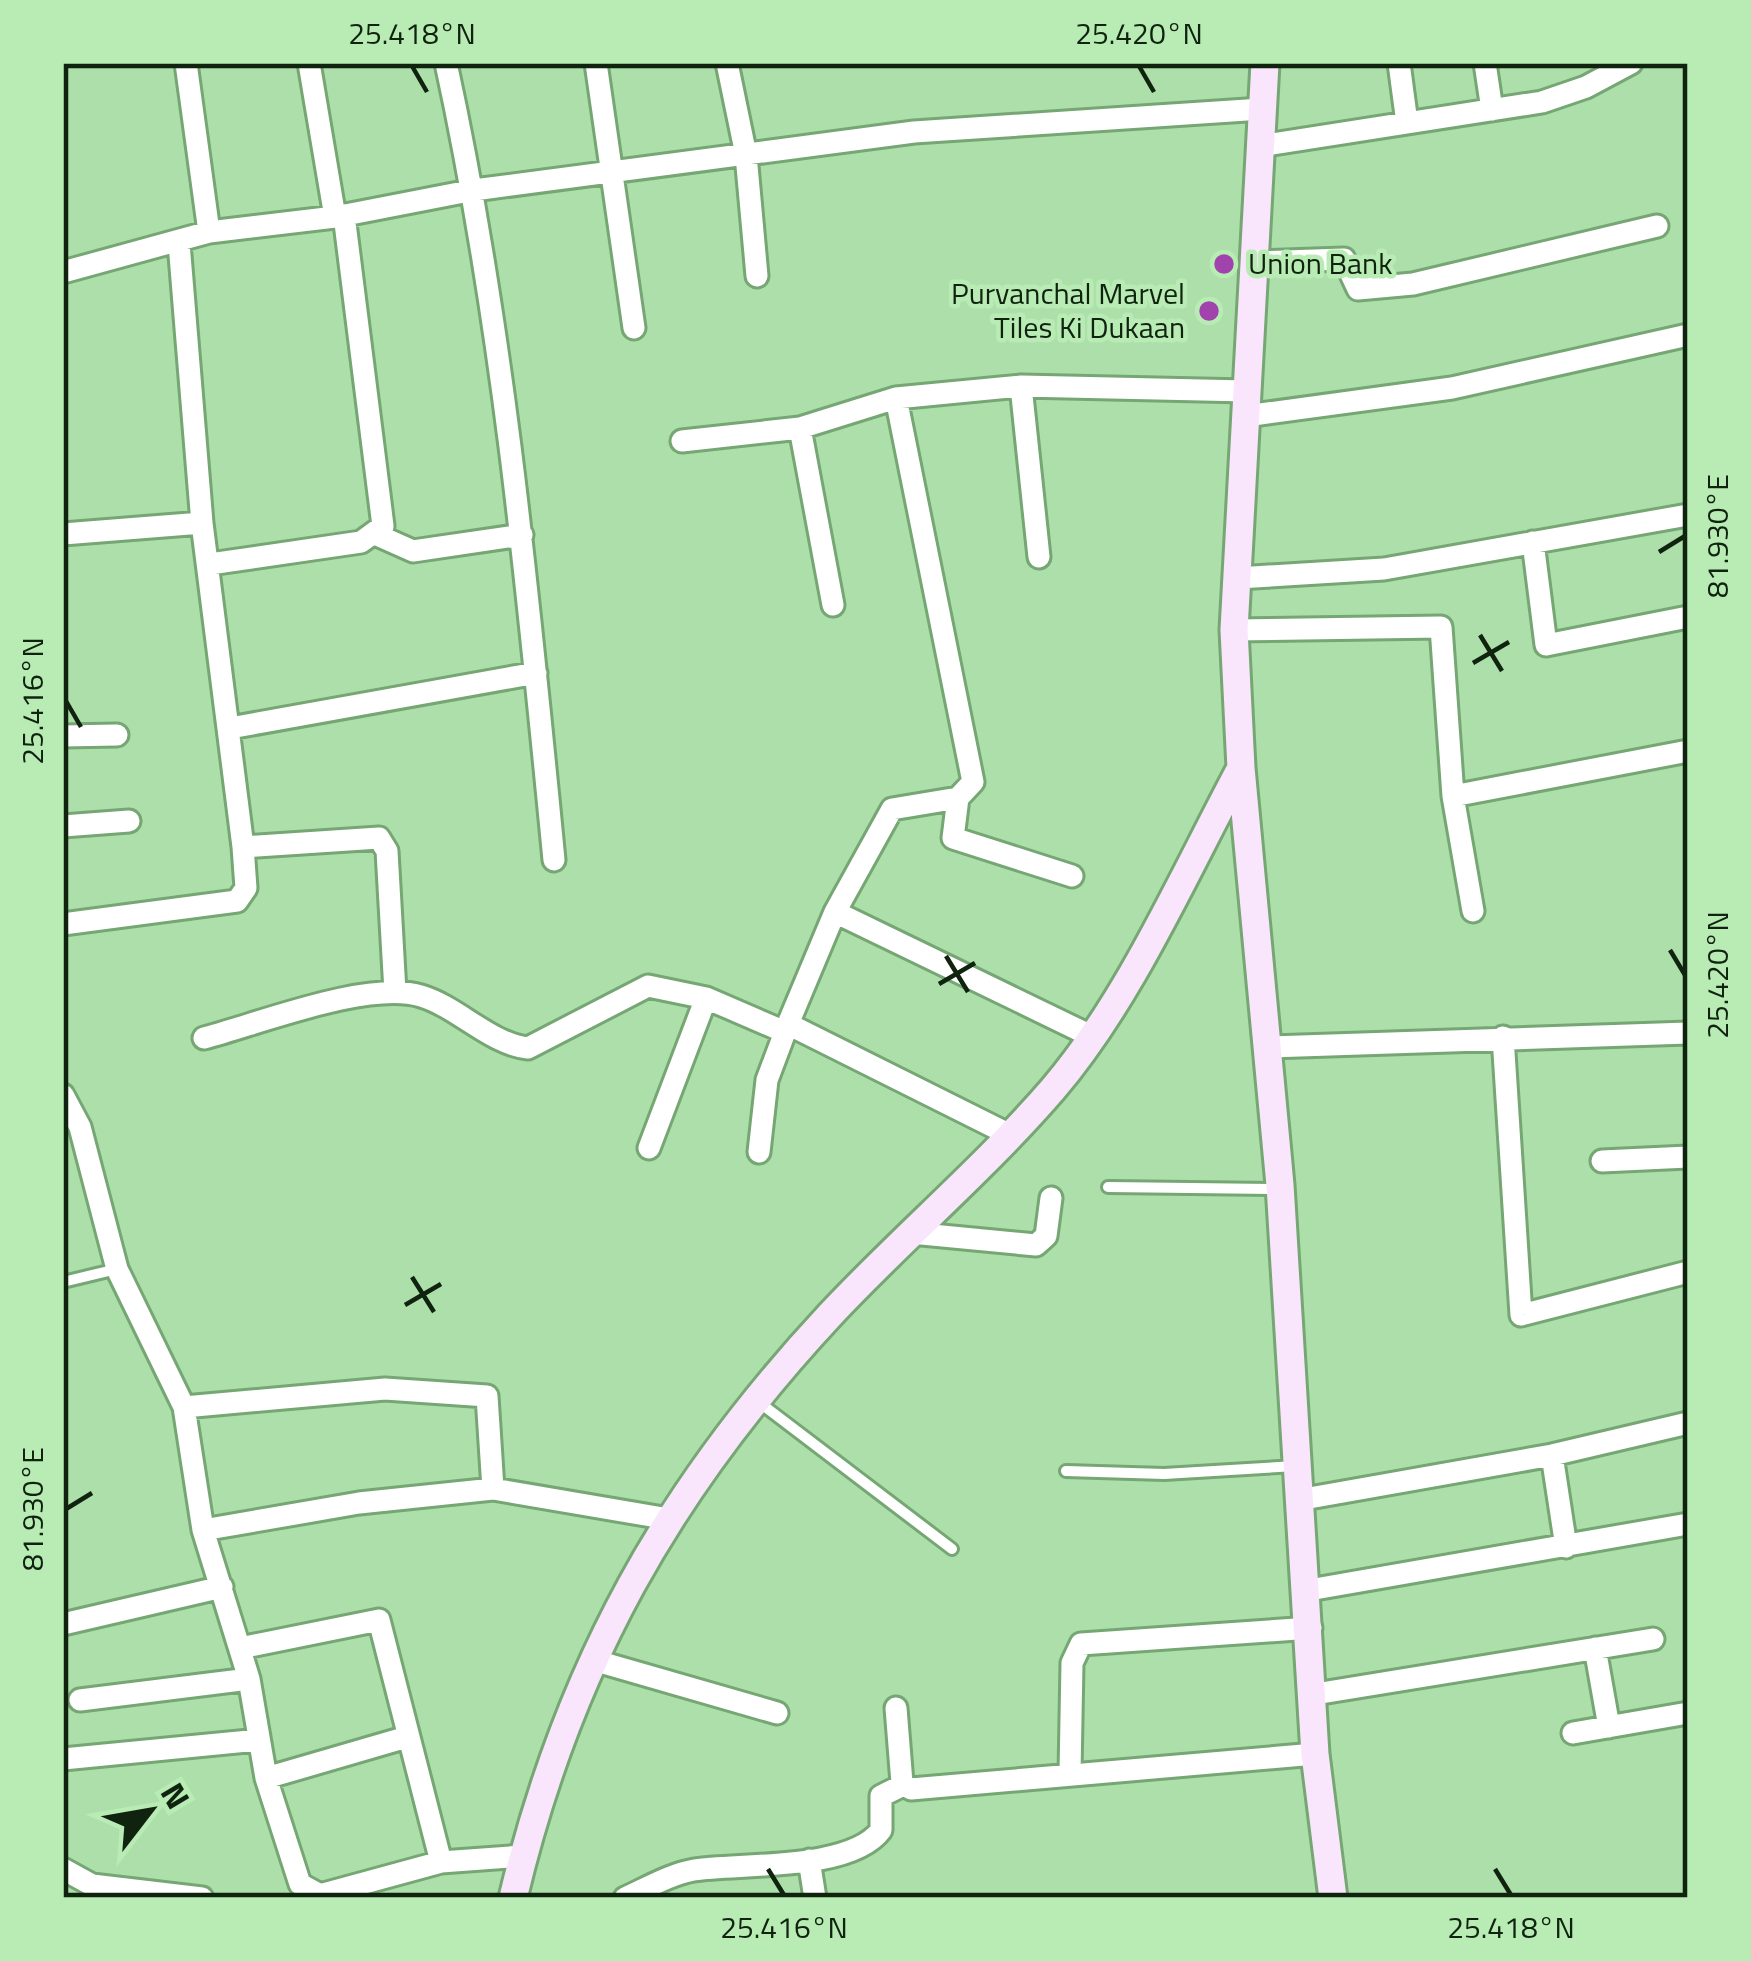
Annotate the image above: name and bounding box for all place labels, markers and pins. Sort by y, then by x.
place label: Union Bank [1248,240,1393,286]
marker: Union Bank [1211,251,1237,277]
place label: Purvanchal Marvel Tiles Ki Dukaan [951,270,1185,350]
marker: Purvanchal Marvel Tiles Ki Dukaan [1196,298,1222,324]

